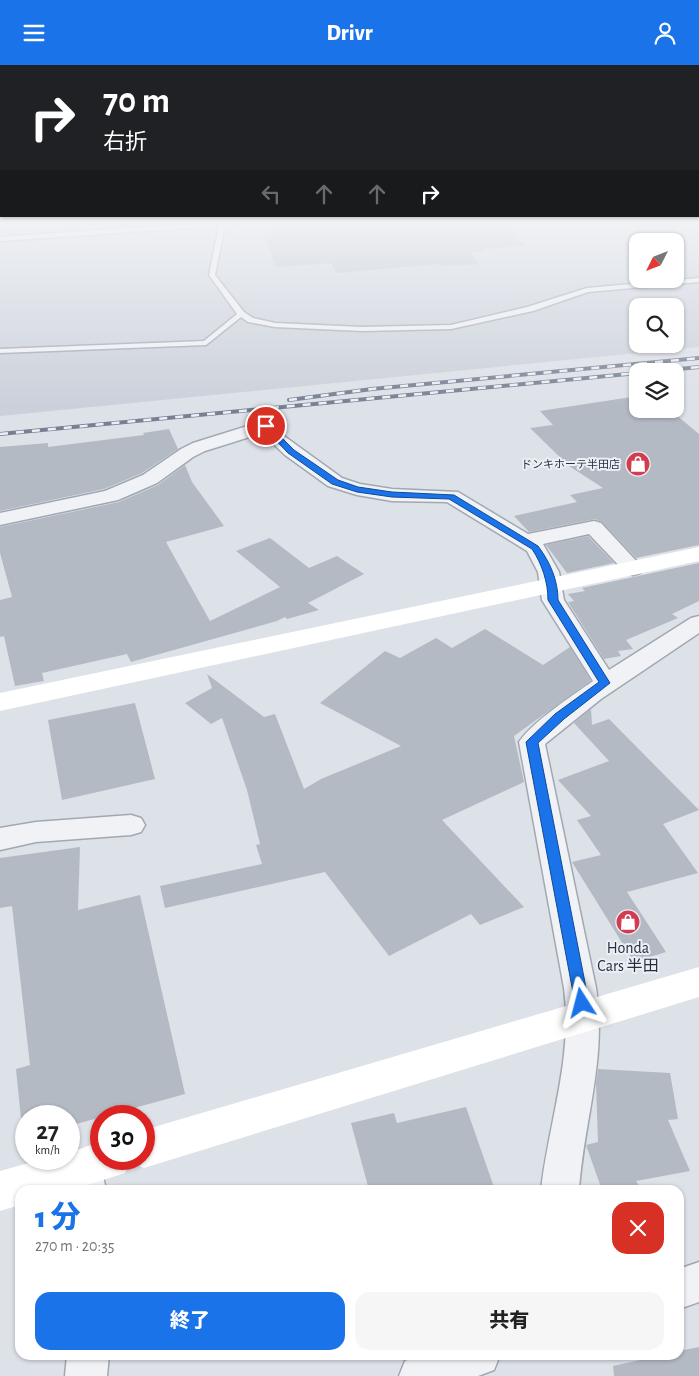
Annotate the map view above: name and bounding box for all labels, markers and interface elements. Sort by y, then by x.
icon: menu [20,19,48,47]
icon: person [651,19,679,47]
text: Drivr [326,22,373,44]
text: 70 m [103,84,170,119]
icon: right [20,85,85,150]
text: 右折 [103,131,147,153]
icon: left [257,180,285,208]
icon: ahead [310,180,338,208]
icon: ahead [363,180,391,208]
icon: right [416,180,444,208]
north arrow [629,233,684,287]
map controls [629,233,684,418]
button: search [629,298,684,353]
button: layers [629,363,684,418]
pin [245,405,287,447]
icon: arrive [252,412,280,440]
shop icon: ドンキホーテ半田店 [625,451,651,477]
place label: ドンキホーテ半田店 [521,459,620,470]
shop icon: Honda Cars 半田 [615,909,641,935]
place label: Honda Cars 半田 [597,940,659,974]
position arrow [555,976,607,1028]
speed limit sign: 30 [90,1105,155,1170]
text: 27 [36,1119,59,1144]
text: km/h [35,1144,60,1156]
button: close [612,1202,664,1254]
text: 1 分 [35,1203,80,1233]
text: 270 m · 20:35 [35,1238,114,1254]
button: 終了 [35,1292,345,1350]
button: 共有 [355,1292,664,1350]

